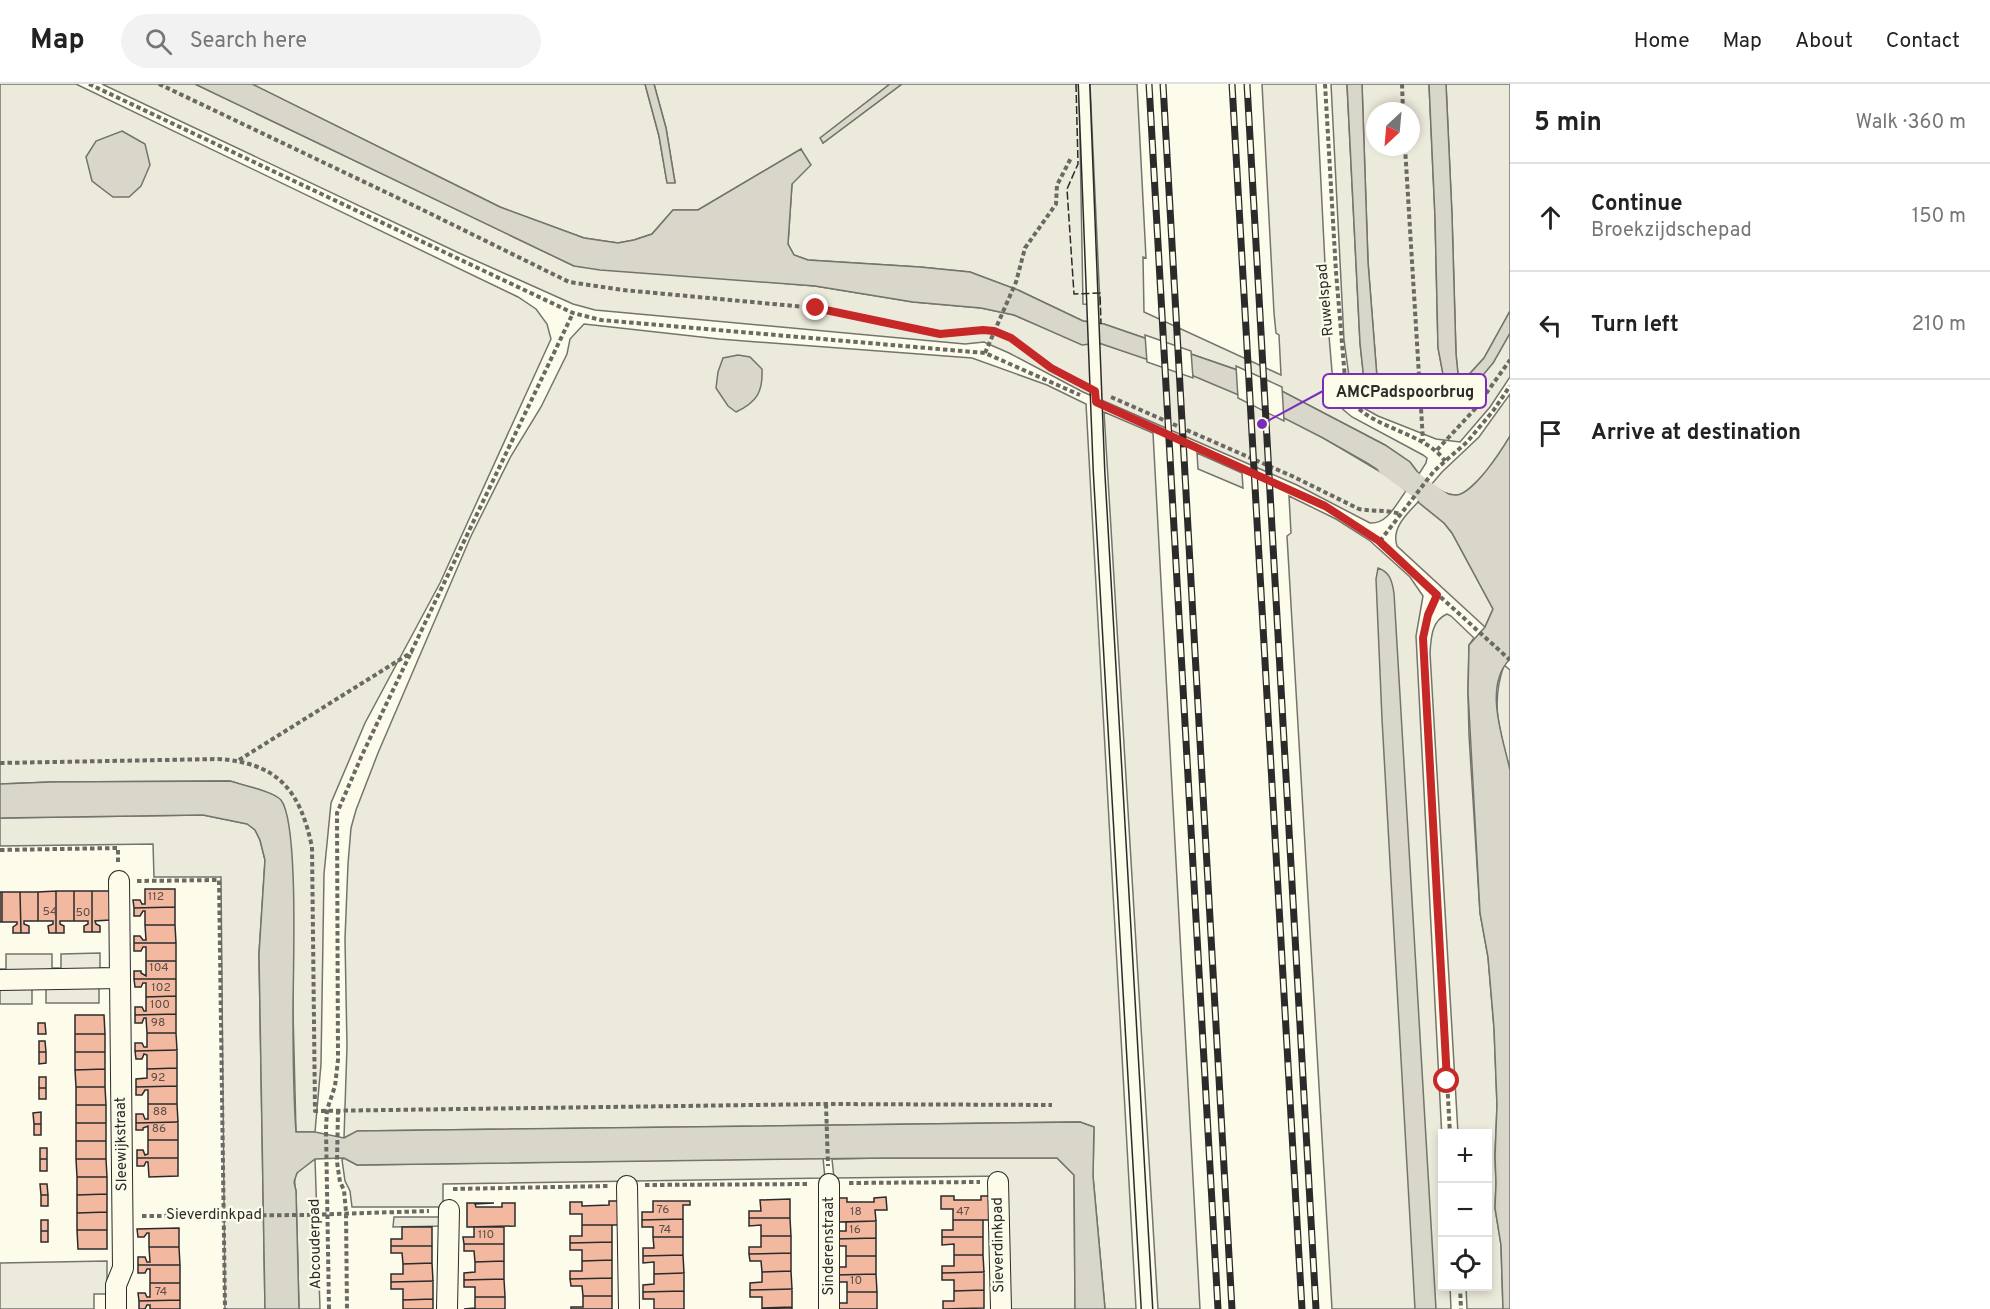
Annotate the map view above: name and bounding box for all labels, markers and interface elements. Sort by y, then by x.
search box [121,14,541,68]
text: Map [30,23,85,59]
icon: search [142,25,175,58]
text: Search here [190,28,307,55]
text: Home [1634,28,1690,55]
text: Map [1723,28,1762,55]
text: About [1795,28,1853,55]
text: Contact [1886,28,1960,55]
north arrow [1366,102,1420,156]
text: 5 min [1534,107,1602,140]
text: Walk · 360 m [1855,110,1966,136]
text: Continue [1591,191,1682,218]
icon: ahead [1534,201,1567,234]
text: 150 m [1912,204,1966,230]
text: Broekzijdschepad [1591,218,1752,244]
street label: Ruwelspad [1313,263,1339,337]
route end [802,294,828,320]
icon: left [1534,309,1567,342]
text: Turn left [1591,312,1679,339]
text: 210 m [1912,312,1966,338]
callout: AMCPadspoorbrug [1323,374,1486,408]
text: AMCPadspoorbrug [1336,383,1474,403]
icon: arrive [1534,417,1567,450]
text: Arrive at destination [1591,420,1801,447]
house number: 112 [148,889,164,905]
house number: 54 [42,904,58,920]
house number: 50 [75,905,91,921]
house number: 104 [149,960,169,976]
house number: 102 [151,980,171,996]
house number: 100 [150,997,170,1013]
house number: 98 [151,1015,165,1031]
route start [1433,1067,1459,1093]
house number: 92 [151,1070,165,1086]
street label: Sleewijkstraat [112,1097,132,1191]
house number: 88 [153,1104,167,1120]
house number: 86 [152,1121,166,1137]
map controls [1438,1129,1492,1291]
button: + [1438,1129,1492,1183]
button: − [1438,1183,1492,1237]
street label: Sinderenstraat [820,1196,839,1296]
street label: Sieverdinkpad [989,1197,1009,1293]
street label: Abcouderpad [306,1198,326,1290]
house number: 76 [657,1202,669,1218]
house number: 18 [850,1204,862,1220]
house number: 47 [956,1204,970,1220]
street label: Sieverdinkpad [166,1206,262,1225]
house number: 74 [659,1222,671,1238]
house number: 16 [849,1222,861,1238]
house number: 110 [478,1227,494,1243]
button: locate [1438,1237,1492,1291]
house number: 10 [850,1273,862,1289]
house number: 74 [155,1284,167,1300]

